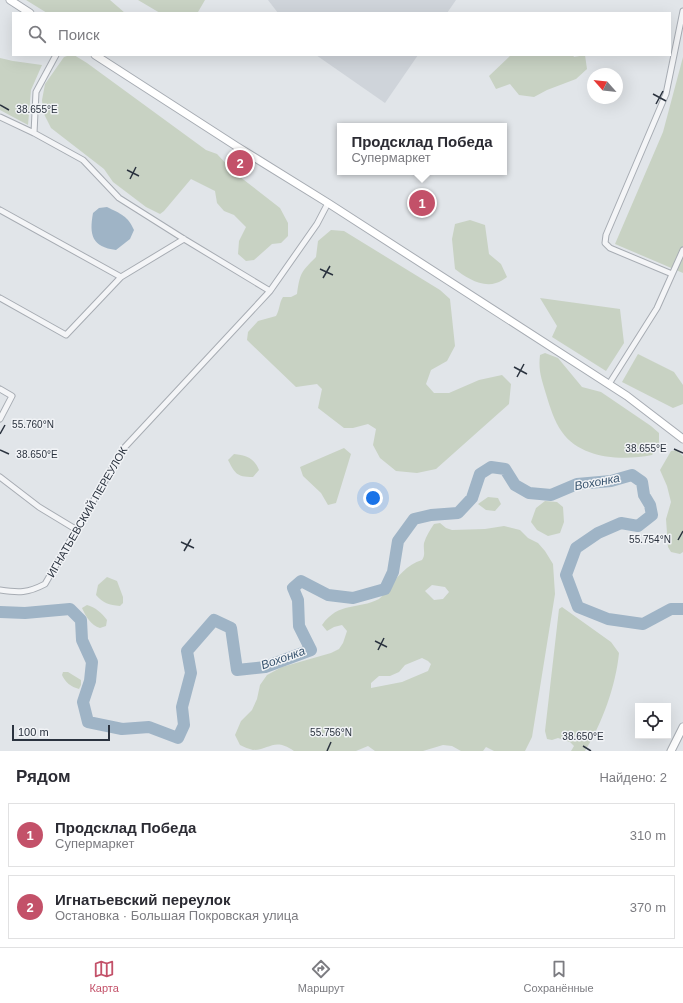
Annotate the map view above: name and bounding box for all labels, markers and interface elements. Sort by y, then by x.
search box [12,12,671,56]
icon: search [26,23,48,45]
text: Поиск [58,26,100,43]
north arrow [587,68,623,104]
text: 38.655°E [16,104,58,115]
popup [337,123,507,175]
text: Продсклад Победа [351,133,493,150]
pin: 2 [227,148,253,178]
text: Супермаркет [351,150,431,165]
pin: 1 [409,188,435,218]
text: 55.760°N [12,419,54,430]
text: 38.655°E [625,443,667,454]
street label: ИГНАТЬЕВСКИЙ ПЕРЕУЛОК [45,444,130,579]
text: 38.650°E [16,449,58,460]
water label: Вохонка [573,471,621,493]
your location [363,488,383,508]
text: 55.754°N [629,534,671,545]
water label: Вохонка [259,643,307,672]
map controls [635,703,671,739]
button: locate [635,703,671,739]
scale bar [12,723,110,742]
text: 100 m [18,726,49,738]
text: 55.756°N [310,727,352,738]
text: 38.650°E [562,731,604,742]
text: Рядом [16,767,71,786]
text: Найдено: 2 [599,770,667,785]
text: Продсклад Победа [55,819,196,836]
text: 1 [26,828,34,843]
text: 310 m [630,828,666,843]
text: Супермаркет [55,836,134,851]
text: Игнатьевский переулок [55,891,231,908]
text: 2 [26,900,34,915]
text: 370 m [630,900,666,915]
text: Остановка · Большая Покровская улица [55,908,298,923]
tab: Карта [89,958,119,994]
tab: Маршрут [298,958,345,994]
tab: Сохранённые [524,958,594,994]

